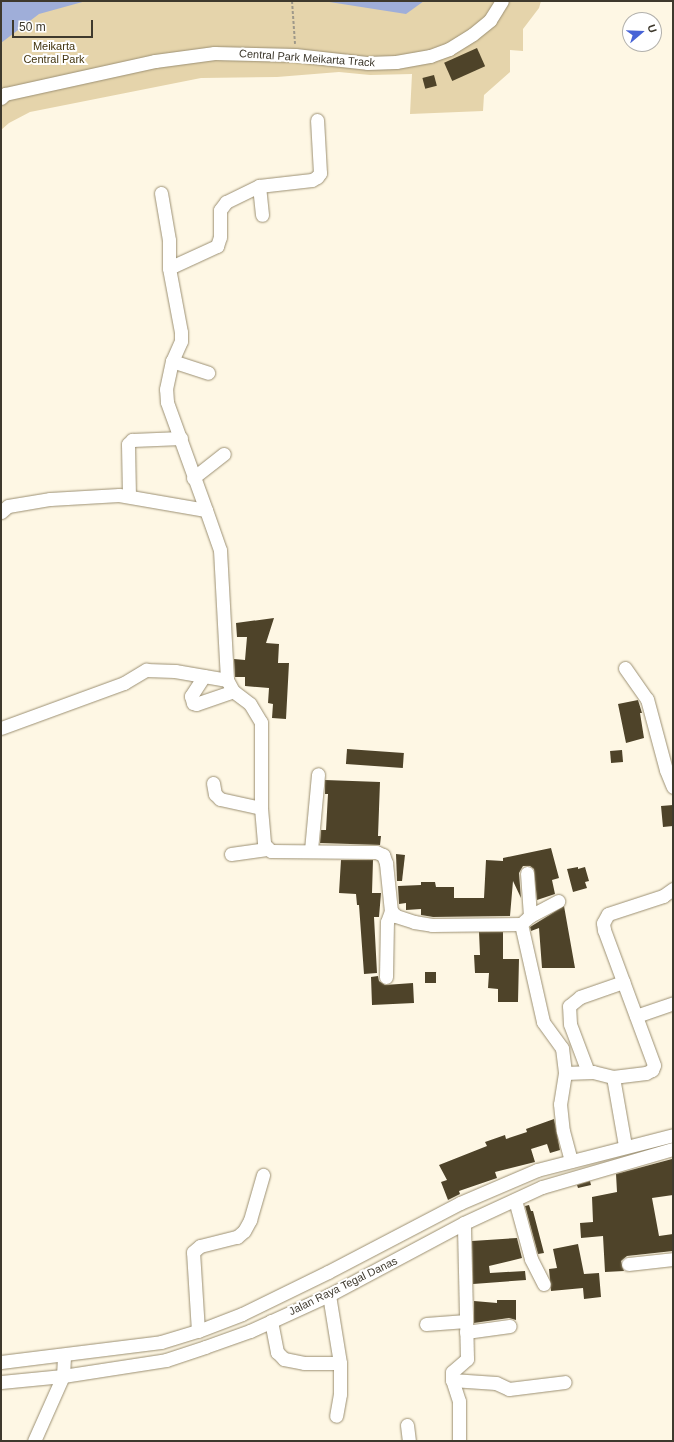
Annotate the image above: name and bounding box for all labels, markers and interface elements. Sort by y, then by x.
scale bar [14,12,95,38]
north arrow [622,12,662,52]
text: 50 m [19,20,46,34]
text: U [645,23,659,34]
park label: Meikarta Central Park [23,40,85,66]
street label: Central Park Meikarta Track [238,47,376,69]
street label: Jalan Raya Tegal Danas [287,1254,399,1318]

